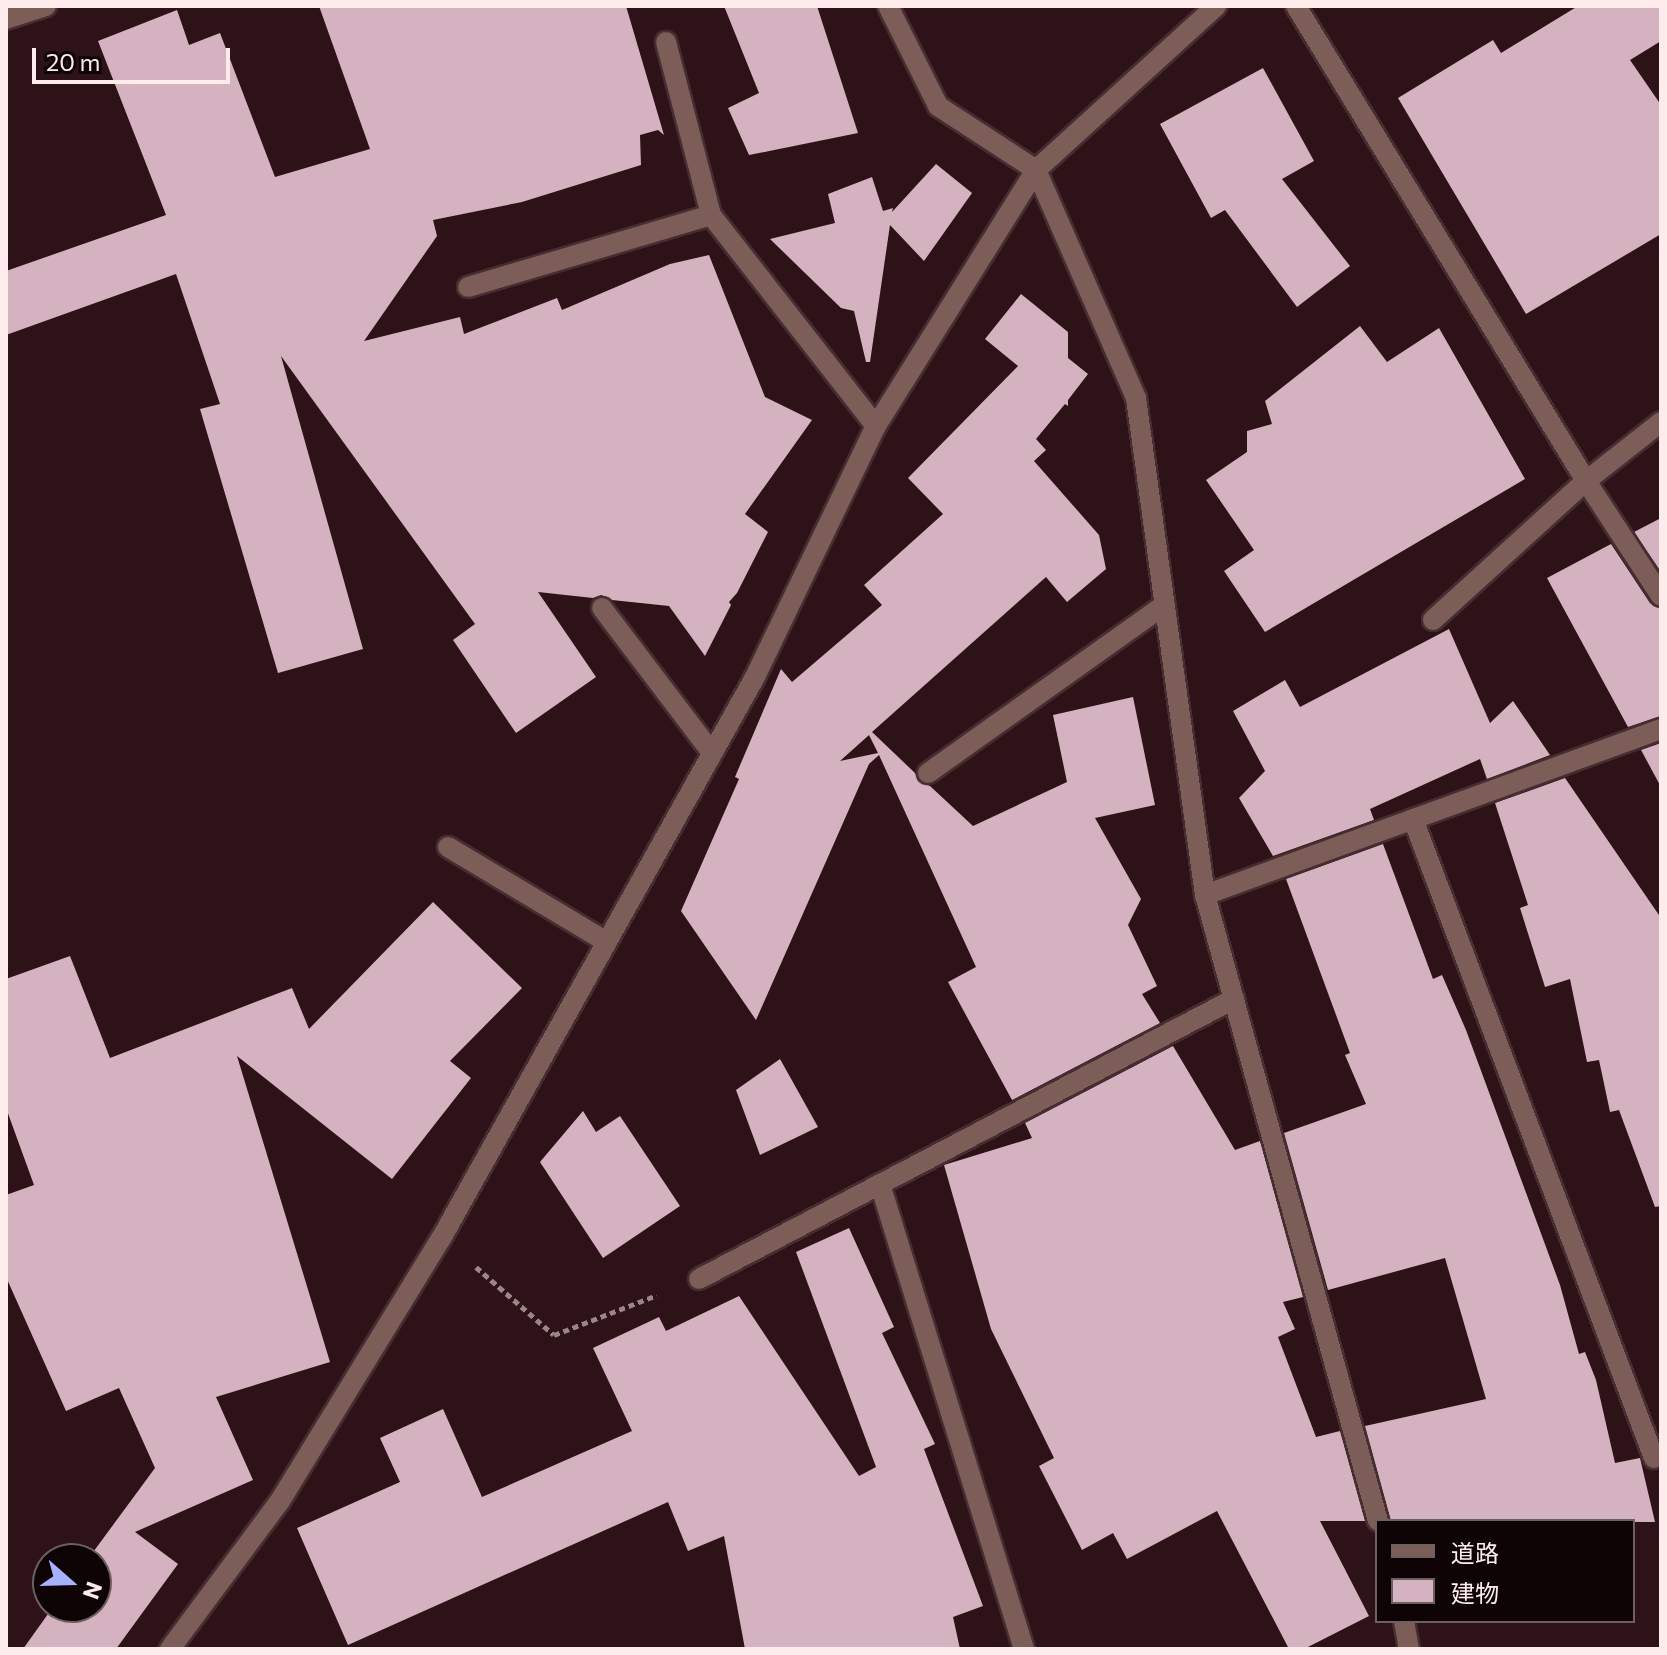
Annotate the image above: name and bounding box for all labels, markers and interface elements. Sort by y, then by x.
scale bar [36,32,234,82]
text: 20 m [46,47,100,76]
legend [1375,1519,1635,1623]
text: 道路 [1451,1538,1499,1567]
north arrow [32,1543,112,1623]
text: N [78,1578,109,1603]
text: 建物 [1451,1578,1499,1607]

